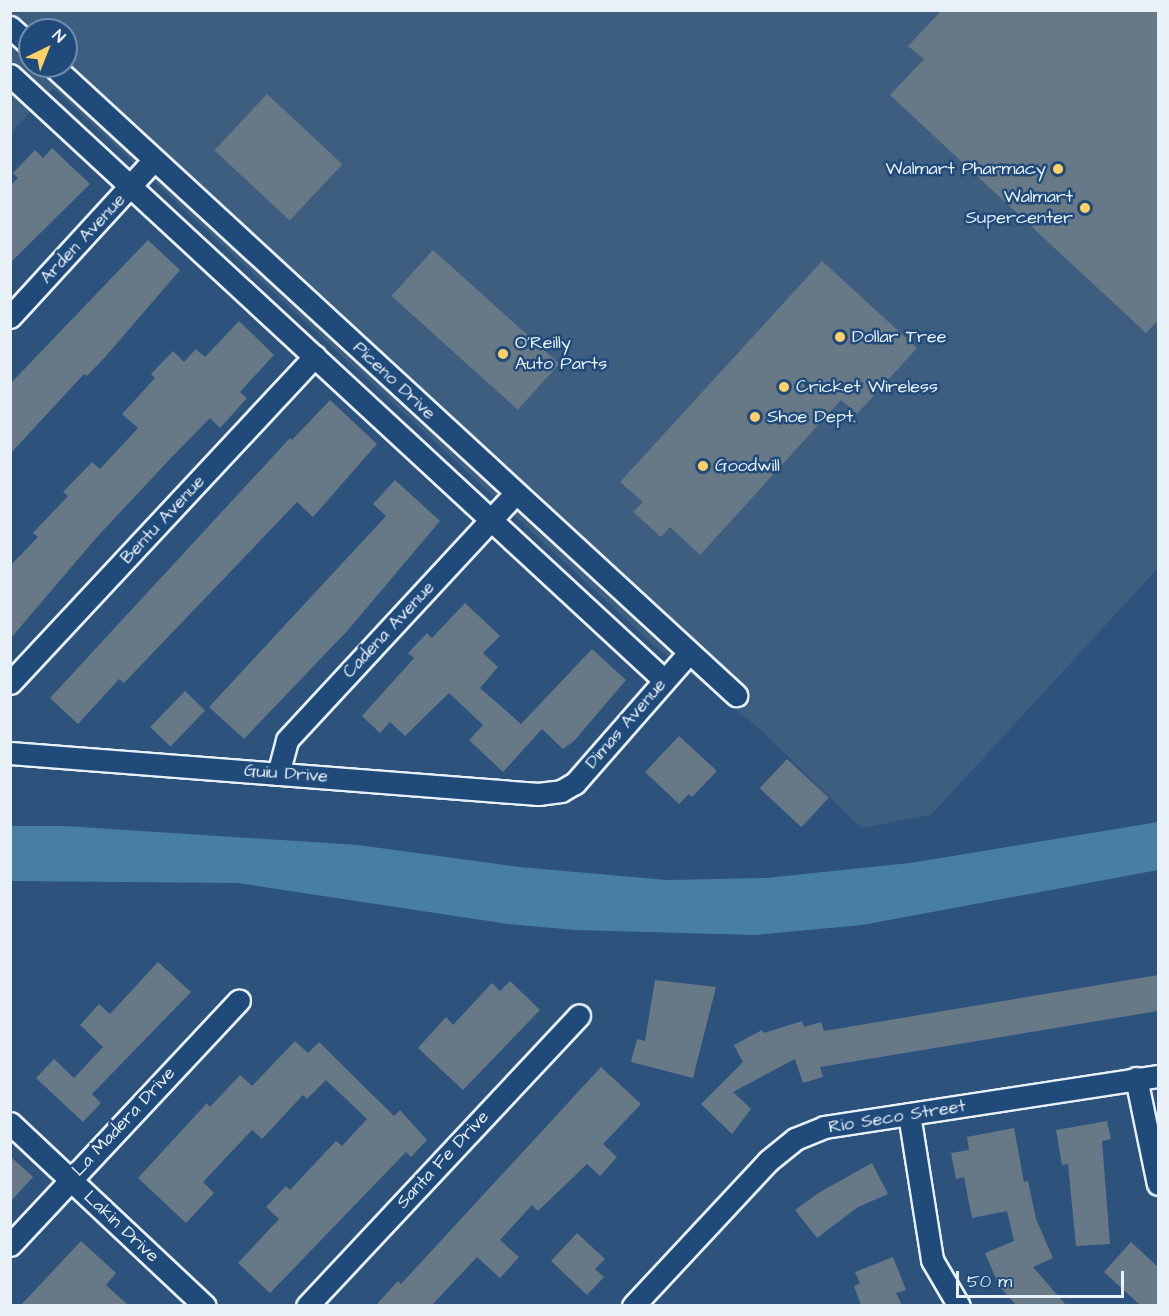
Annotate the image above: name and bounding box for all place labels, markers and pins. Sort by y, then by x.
place label: Walmart Pharmacy [886,158,1046,180]
marker: Walmart Pharmacy [1051,162,1065,176]
place label: Walmart Supercenter [966,187,1073,230]
marker: Walmart Supercenter [1078,201,1092,215]
place label: Dollar Tree [852,326,946,348]
marker: Dollar Tree [833,330,847,344]
place label: O'Reilly Auto Parts [515,333,607,376]
marker: O'Reilly Auto Parts [496,347,510,361]
place label: Cricket Wireless [796,376,938,398]
marker: Cricket Wireless [777,380,791,394]
place label: Shoe Dept. [767,406,856,428]
marker: Shoe Dept. [748,410,762,424]
place label: Goodwill [715,455,780,477]
marker: Goodwill [696,459,710,473]

